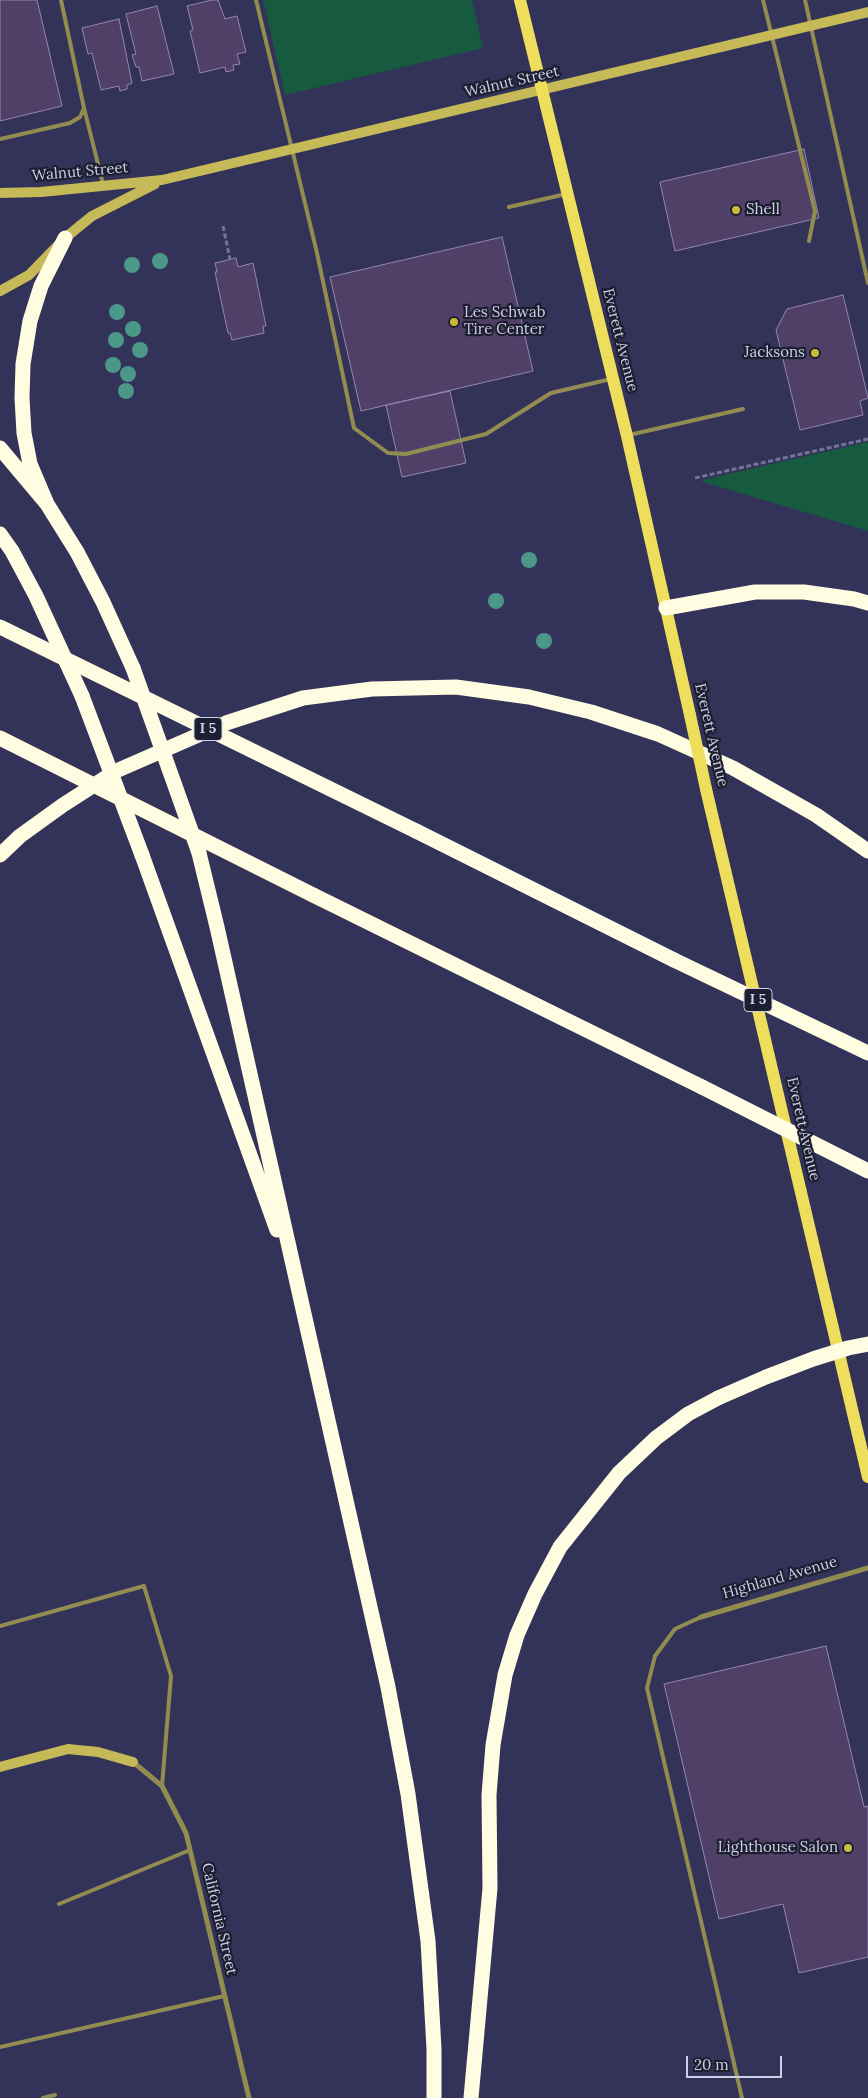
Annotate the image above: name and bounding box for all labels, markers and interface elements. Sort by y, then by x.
street label: Walnut Street [463,62,561,102]
street label: Walnut Street [31,159,129,185]
place label: Shell [746,201,780,219]
marker: Shell [730,204,742,216]
street label: Everett Avenue [598,286,642,394]
place label: Les Schwab Tire Center [464,304,545,339]
marker: Les Schwab Tire Center [448,316,460,328]
place label: Jacksons [744,344,805,362]
marker: Jacksons [809,347,821,359]
street label: Everett Avenue [690,681,732,789]
road number: I 5 [194,718,222,741]
road number: I 5 [744,988,772,1012]
street label: Everett Avenue [782,1075,824,1183]
street label: Highland Avenue [721,1553,839,1603]
place label: Lighthouse Salon [718,1839,838,1857]
marker: Lighthouse Salon [842,1842,854,1854]
street label: California Street [197,1861,241,1977]
scale bar [688,2046,784,2078]
text: 20 m [694,2055,729,2074]

